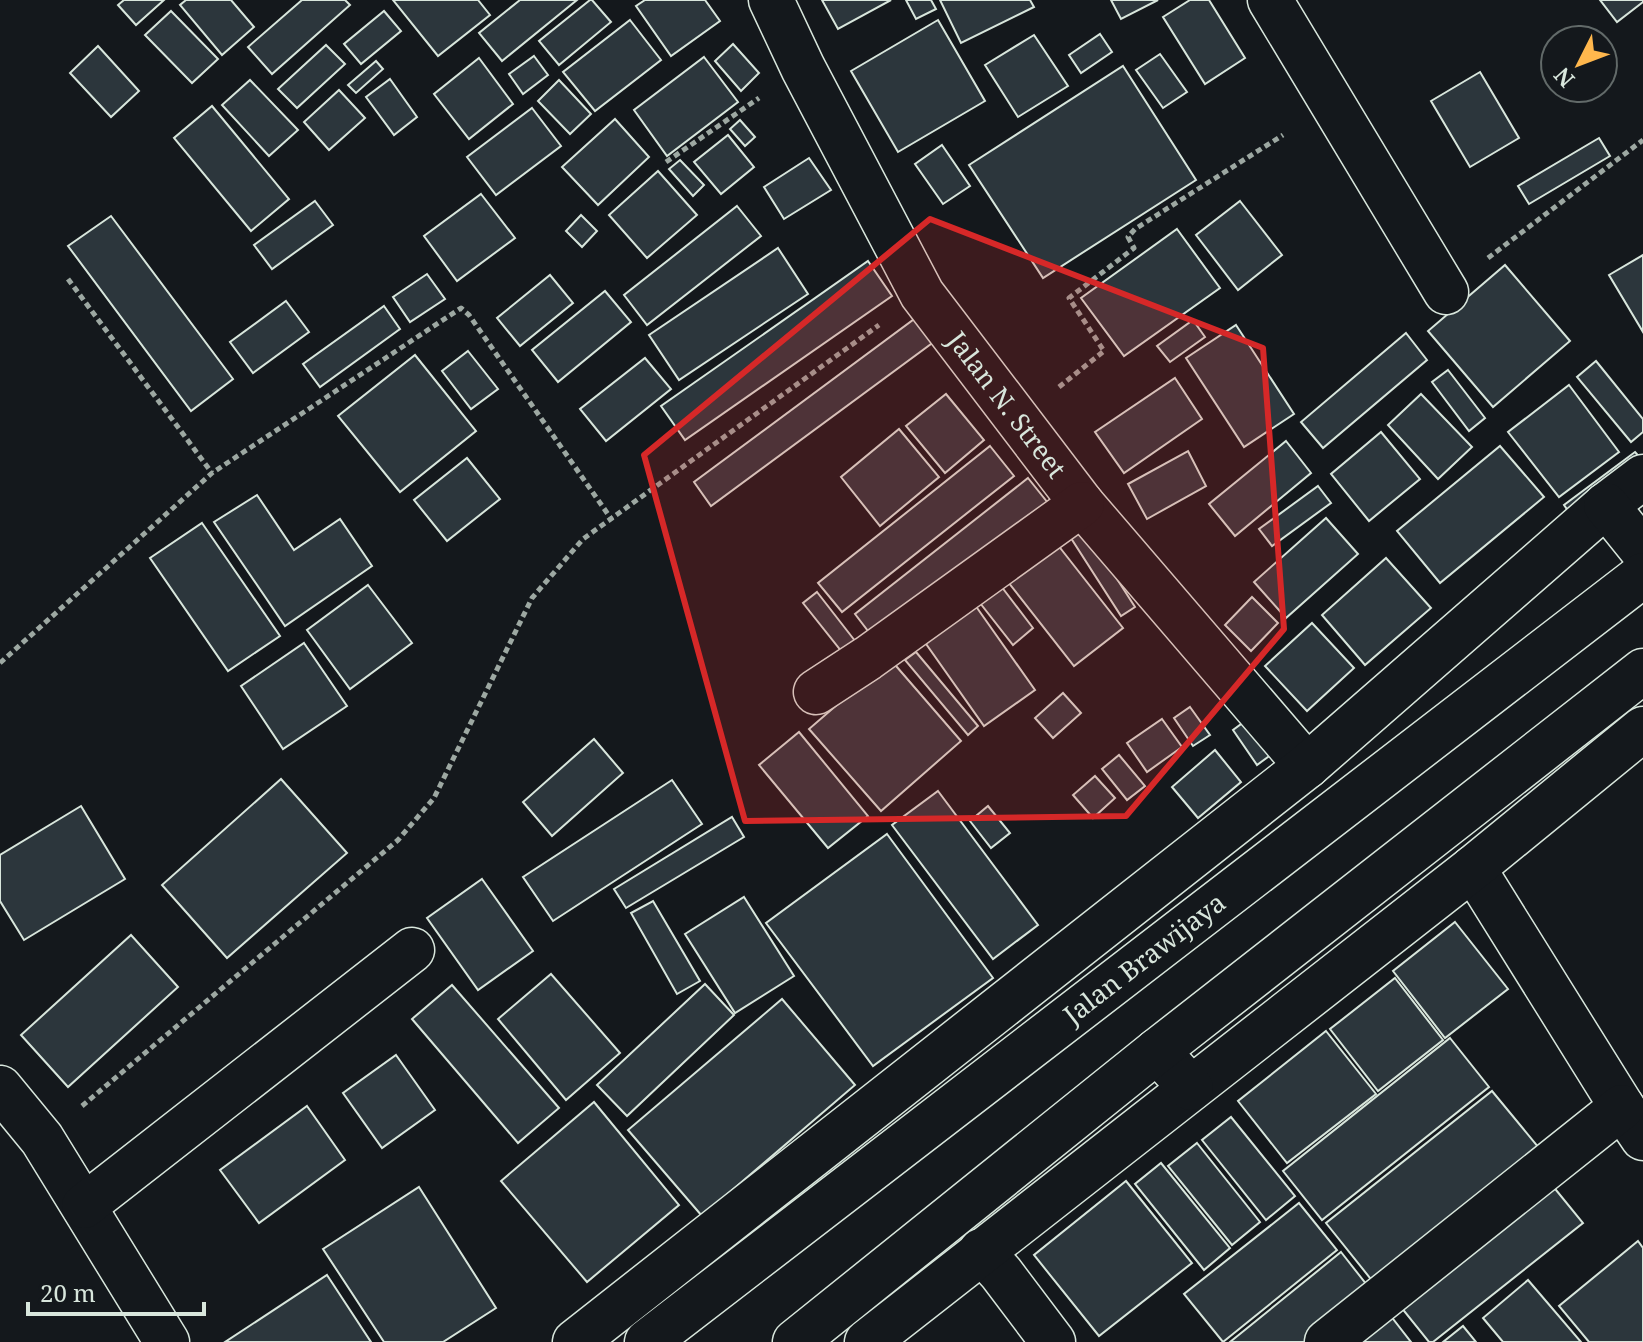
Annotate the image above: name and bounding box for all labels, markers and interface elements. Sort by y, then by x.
north arrow [1539,24,1619,104]
text: N [1546,62,1580,95]
street label: Jalan N. Street [939,323,1075,485]
street label: Jalan Brawijaya [1055,884,1232,1033]
scale bar [28,1266,204,1316]
text: 20 m [40,1276,96,1309]

